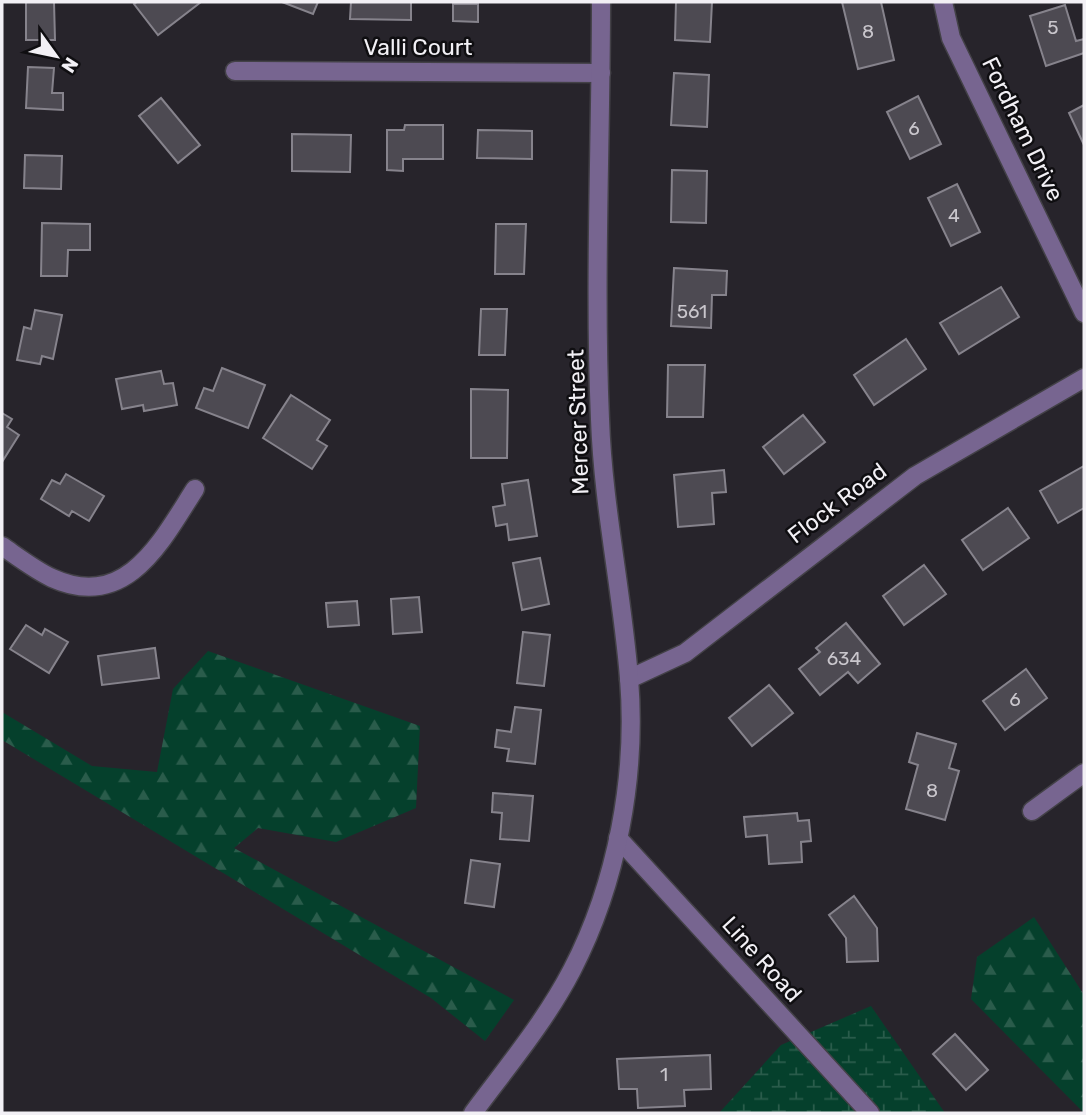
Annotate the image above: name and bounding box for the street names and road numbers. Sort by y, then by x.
street label: Valli Court [364,33,472,61]
street label: Fordham Drive [976,52,1070,206]
street label: Mercer Street [561,349,595,495]
street label: Flock Road [782,457,892,549]
street label: Line Road [716,910,808,1008]

